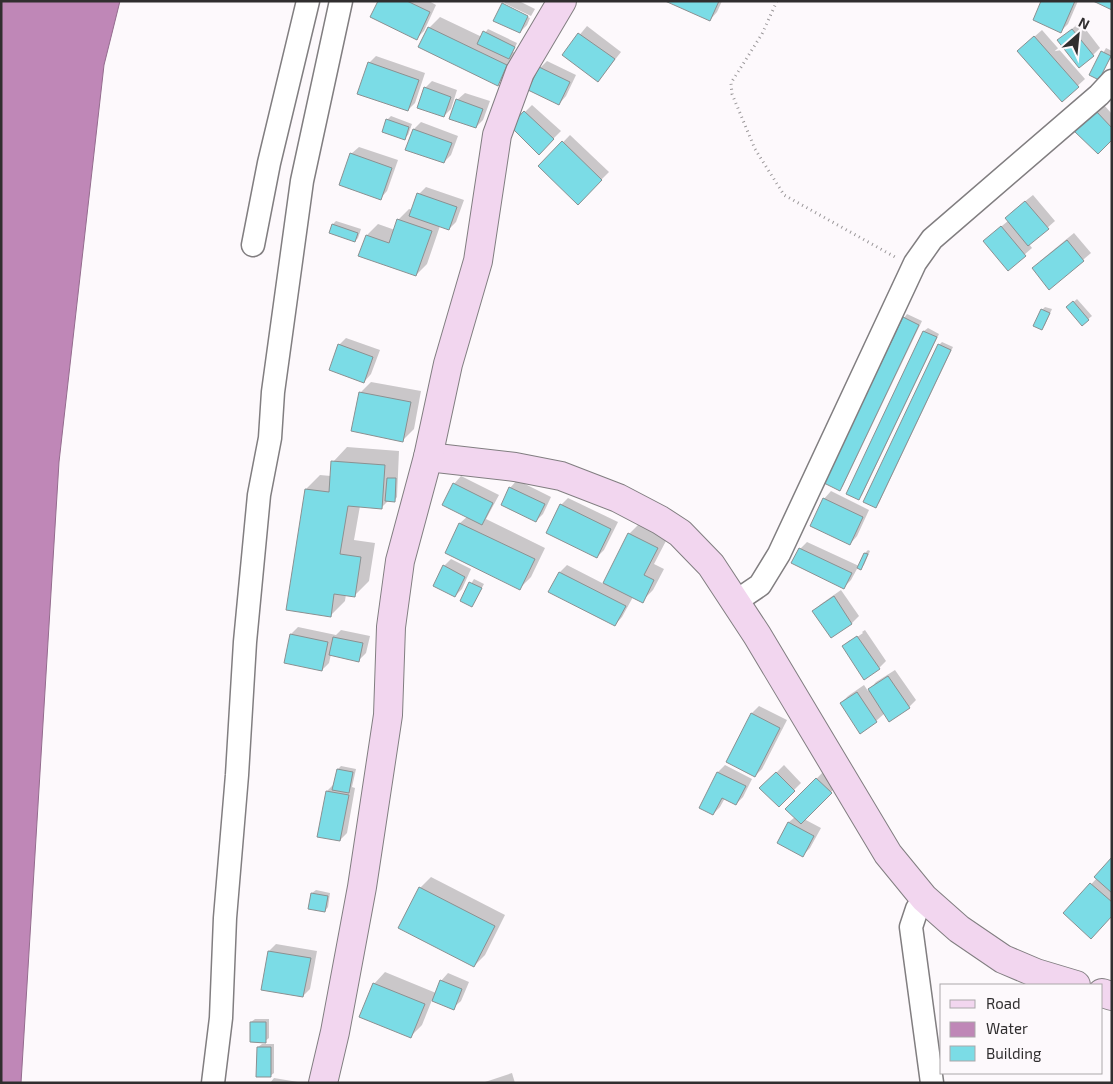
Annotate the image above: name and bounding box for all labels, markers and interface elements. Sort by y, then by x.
north arrow [1053,10,1103,60]
text: N [1076,13,1092,33]
legend [940,984,1103,1074]
text: Road [986,994,1021,1012]
text: Water [986,1019,1028,1037]
text: Building [986,1044,1042,1062]

